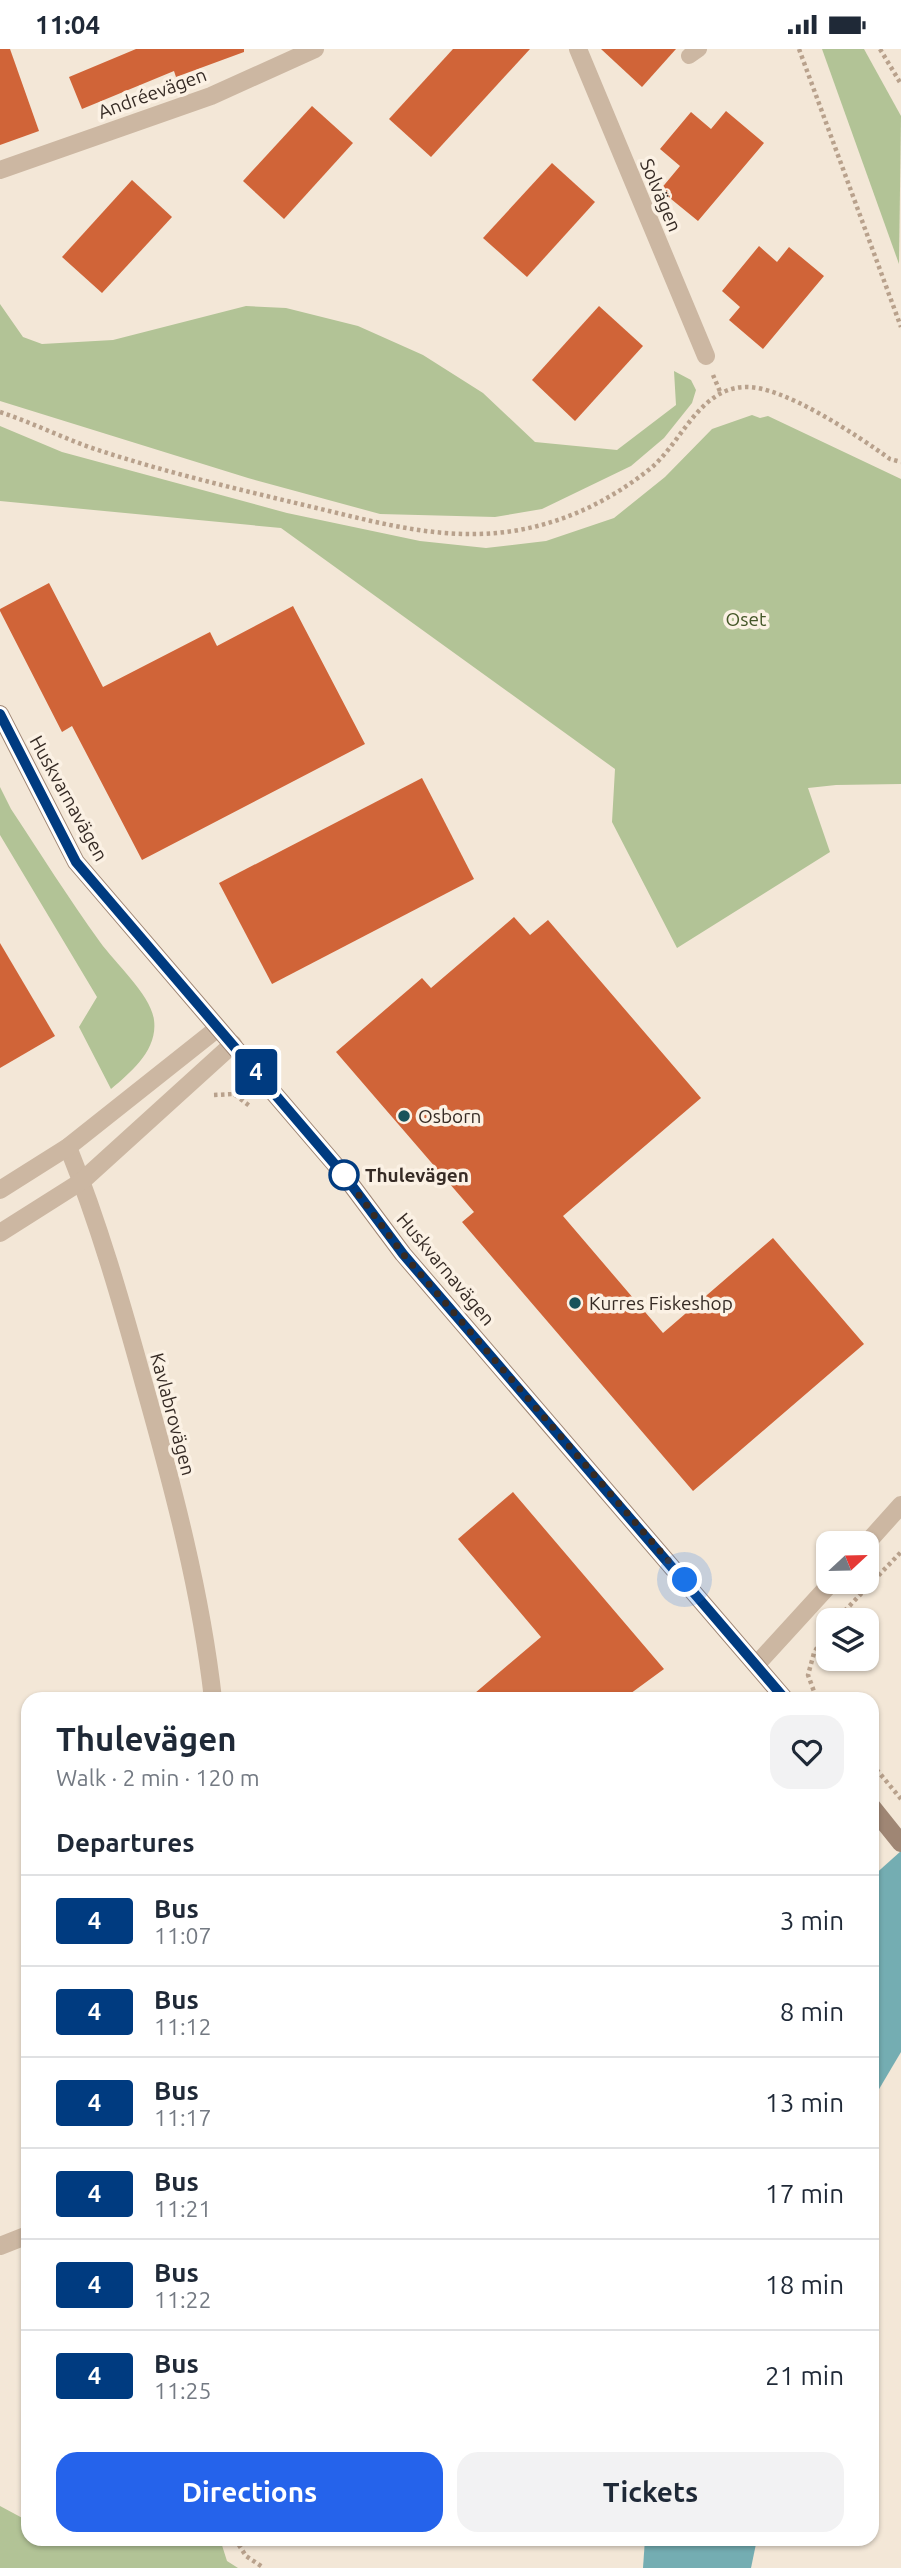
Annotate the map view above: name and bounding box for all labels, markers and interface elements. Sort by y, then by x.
text: 11:04 [35,10,100,39]
street label: Andréevägen [95,63,209,123]
street label: Solvägen [636,155,686,235]
park label: Oset [726,608,767,630]
street label: Huskvarnavägen [25,731,113,865]
line badge: 4 [233,1049,279,1095]
text: 4 [249,1058,263,1085]
place label: Osborn [418,1105,481,1127]
marker: Osborn [396,1108,412,1124]
marker: Thulevägen [329,1160,359,1190]
place label: Thulevägen [365,1164,469,1186]
street label: Huskvarnavägen [393,1208,499,1330]
place label: Kurres Fiskeshop [589,1292,733,1314]
marker: Kurres Fiskeshop [567,1295,583,1311]
street label: Kavlabrovägen [146,1350,200,1478]
north arrow [816,1531,878,1594]
map controls [816,1531,879,1671]
your location [667,1562,702,1597]
button: layers [816,1608,879,1671]
button: heart [770,1715,844,1789]
text: Thulevägen [56,1720,237,1757]
text: Walk · 2 min · 120 m [56,1765,260,1790]
text: Departures [56,1828,194,1857]
text: Bus [154,1894,199,1923]
text: 3 min [780,1906,844,1935]
text: 4 [88,1907,101,1934]
text: 11:07 [154,1923,212,1948]
text: Bus [154,1985,199,2014]
text: 8 min [780,1997,844,2026]
text: 4 [88,1998,101,2025]
text: 11:12 [154,2014,212,2039]
text: Bus [154,2076,199,2105]
text: 13 min [765,2088,844,2117]
text: 4 [88,2089,101,2116]
text: 11:17 [154,2105,212,2130]
text: Bus [154,2167,199,2196]
text: 17 min [765,2179,844,2208]
text: 4 [88,2180,101,2207]
text: 11:21 [154,2196,212,2221]
text: Bus [154,2258,199,2287]
text: 18 min [765,2270,844,2299]
text: 4 [88,2271,101,2298]
text: 11:22 [154,2287,212,2312]
text: Bus [154,2349,199,2378]
text: 21 min [765,2361,844,2390]
text: 4 [88,2362,101,2389]
text: 11:25 [154,2378,212,2403]
button: Directions [56,2452,443,2532]
button: Tickets [457,2452,844,2532]

